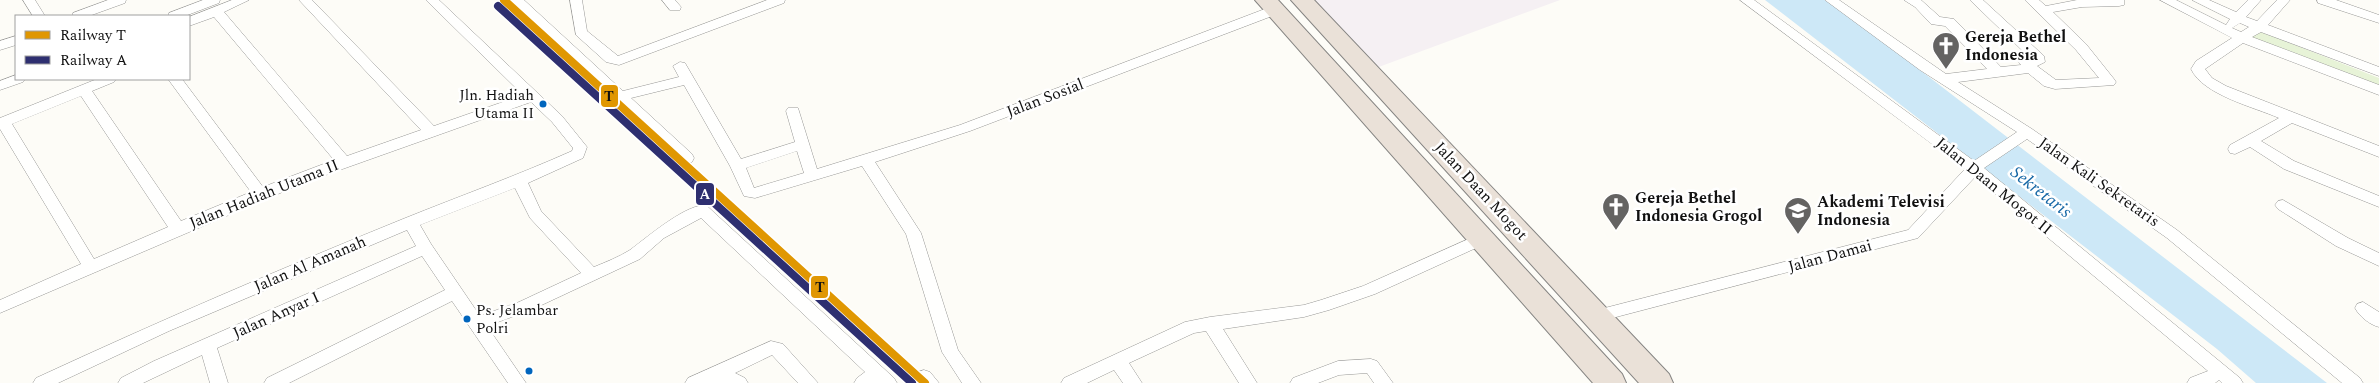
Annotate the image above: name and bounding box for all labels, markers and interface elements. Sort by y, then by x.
legend [15,15,190,80]
text: Railway T [60,24,126,47]
place label: Gereja Bethel Indonesia [1965,25,2066,67]
church icon: Gereja Bethel Indonesia [1931,31,1961,70]
text: Railway A [60,49,127,72]
street label: Jalan Sosial [1003,72,1087,124]
place label: Jln. Hadiah Utama II [459,84,534,125]
line badge: T [600,84,619,108]
text: T [604,86,614,107]
marker: Jln. Hadiah Utama II [538,99,548,109]
street label: Jalan Daan Mogot II [1930,131,2058,241]
street label: Jalan Kali Sekretaris [2035,133,2163,231]
street label: Jalan Daan Mogot [1429,136,1534,246]
street label: Jalan Hadiah Utama II [186,153,342,235]
water label: Sekretaris [2006,162,2076,222]
line badge: A [695,182,715,206]
text: A [700,184,711,205]
place label: Gereja Bethel Indonesia Grogol [1635,186,1762,228]
place label: Akademi Televisi Indonesia [1817,190,1945,232]
church icon: Gereja Bethel Indonesia Grogol [1601,192,1631,231]
school or university icon: Akademi Televisi Indonesia [1783,196,1813,235]
street label: Jalan Al Amanah [250,230,370,298]
street label: Jalan Damai [1785,233,1875,279]
line badge: T [810,275,829,299]
text: T [815,277,825,298]
street label: Jalan Anyar I [229,285,323,345]
place label: Ps. Jelambar Polri [476,299,558,340]
marker: Ps. Jelambar Polri [462,314,472,324]
unlabelled marker [524,366,534,376]

